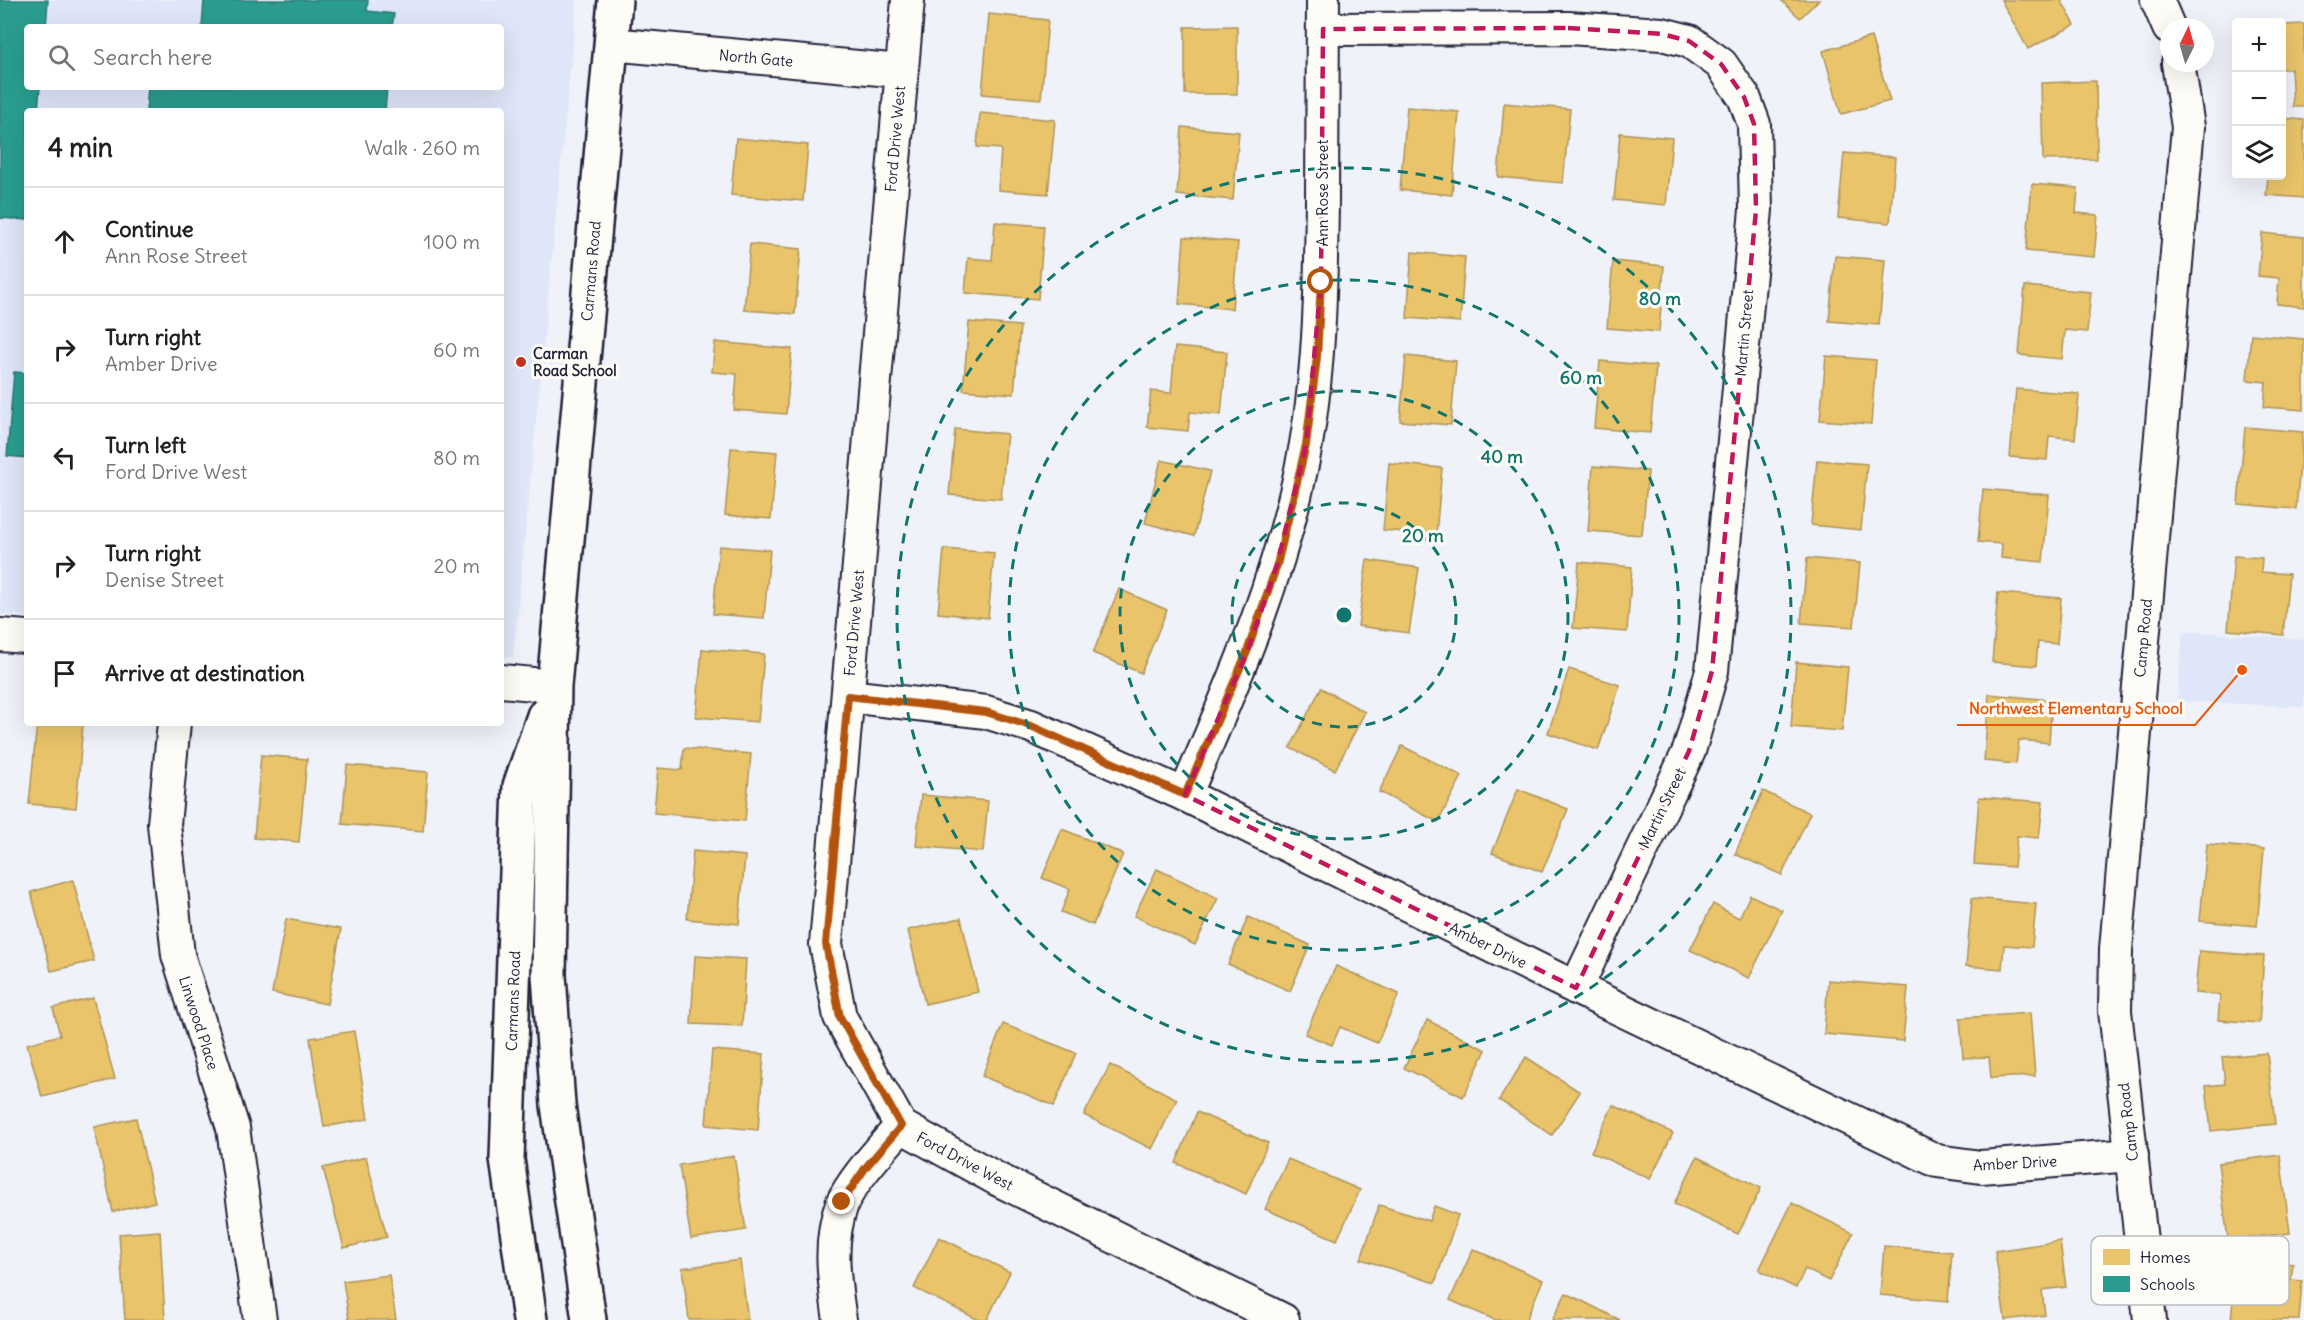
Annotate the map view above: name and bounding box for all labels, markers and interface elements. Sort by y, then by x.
north arrow [2160,18,2214,72]
map controls [2232,18,2286,180]
button: + [2232,18,2286,72]
search box [24,24,504,90]
icon: search [45,41,78,74]
text: Search here [93,43,212,71]
street label: North Gate [718,45,794,71]
button: − [2232,72,2286,126]
street label: Ford Drive West [881,85,909,193]
button: layers [2232,126,2286,180]
text: 4 min [48,131,113,164]
text: Walk · 260 m [364,135,480,160]
street label: Ann Rose Street [1313,140,1332,246]
text: Continue [105,215,194,243]
street label: Carmans Road [577,220,605,322]
icon: ahead [48,225,81,258]
text: 100 m [423,229,480,254]
text: Ann Rose Street [105,243,248,268]
route start [1307,268,1333,294]
text: 80 m [1639,287,1681,310]
street label: Martin Street [1731,289,1757,377]
text: Turn right [105,323,201,351]
icon: right [48,333,81,366]
text: 60 m [433,337,480,362]
place label: Carman Road School [533,344,617,380]
text: Amber Drive [105,351,217,376]
marker: Carman Road School [514,355,528,369]
text: 60 m [1560,366,1602,389]
text: Turn left [105,431,186,459]
icon: left [48,441,81,474]
text: 80 m [433,445,480,470]
text: 40 m [1481,445,1523,468]
text: Ford Drive West [105,459,247,484]
text: 20 m [1402,524,1444,547]
text: Turn right [105,539,201,567]
icon: right [48,549,81,582]
text: 20 m [434,553,480,578]
text: Denise Street [105,567,224,592]
street label: Ford Drive West [840,569,868,677]
street label: Camp Road [2130,598,2156,678]
centre of rings [1334,605,1354,625]
icon: arrive [48,657,81,690]
text: Arrive at destination [105,659,305,687]
callout: Northwest Elementary School [1957,691,2195,725]
text: Northwest Elementary School [1969,698,2183,719]
street label: Martin Street [1634,765,1690,851]
street label: Amber Drive [1446,918,1530,972]
street label: Carmans Road [502,950,524,1052]
street label: Linwood Place [175,974,223,1072]
street label: Camp Road [2114,1082,2142,1162]
street label: Ford Drive West [913,1128,1017,1194]
street label: Amber Drive [1972,1151,2058,1175]
route end [828,1188,854,1214]
legend [2091,1236,2289,1305]
text: Homes [2140,1247,2190,1267]
text: Schools [2140,1274,2195,1294]

